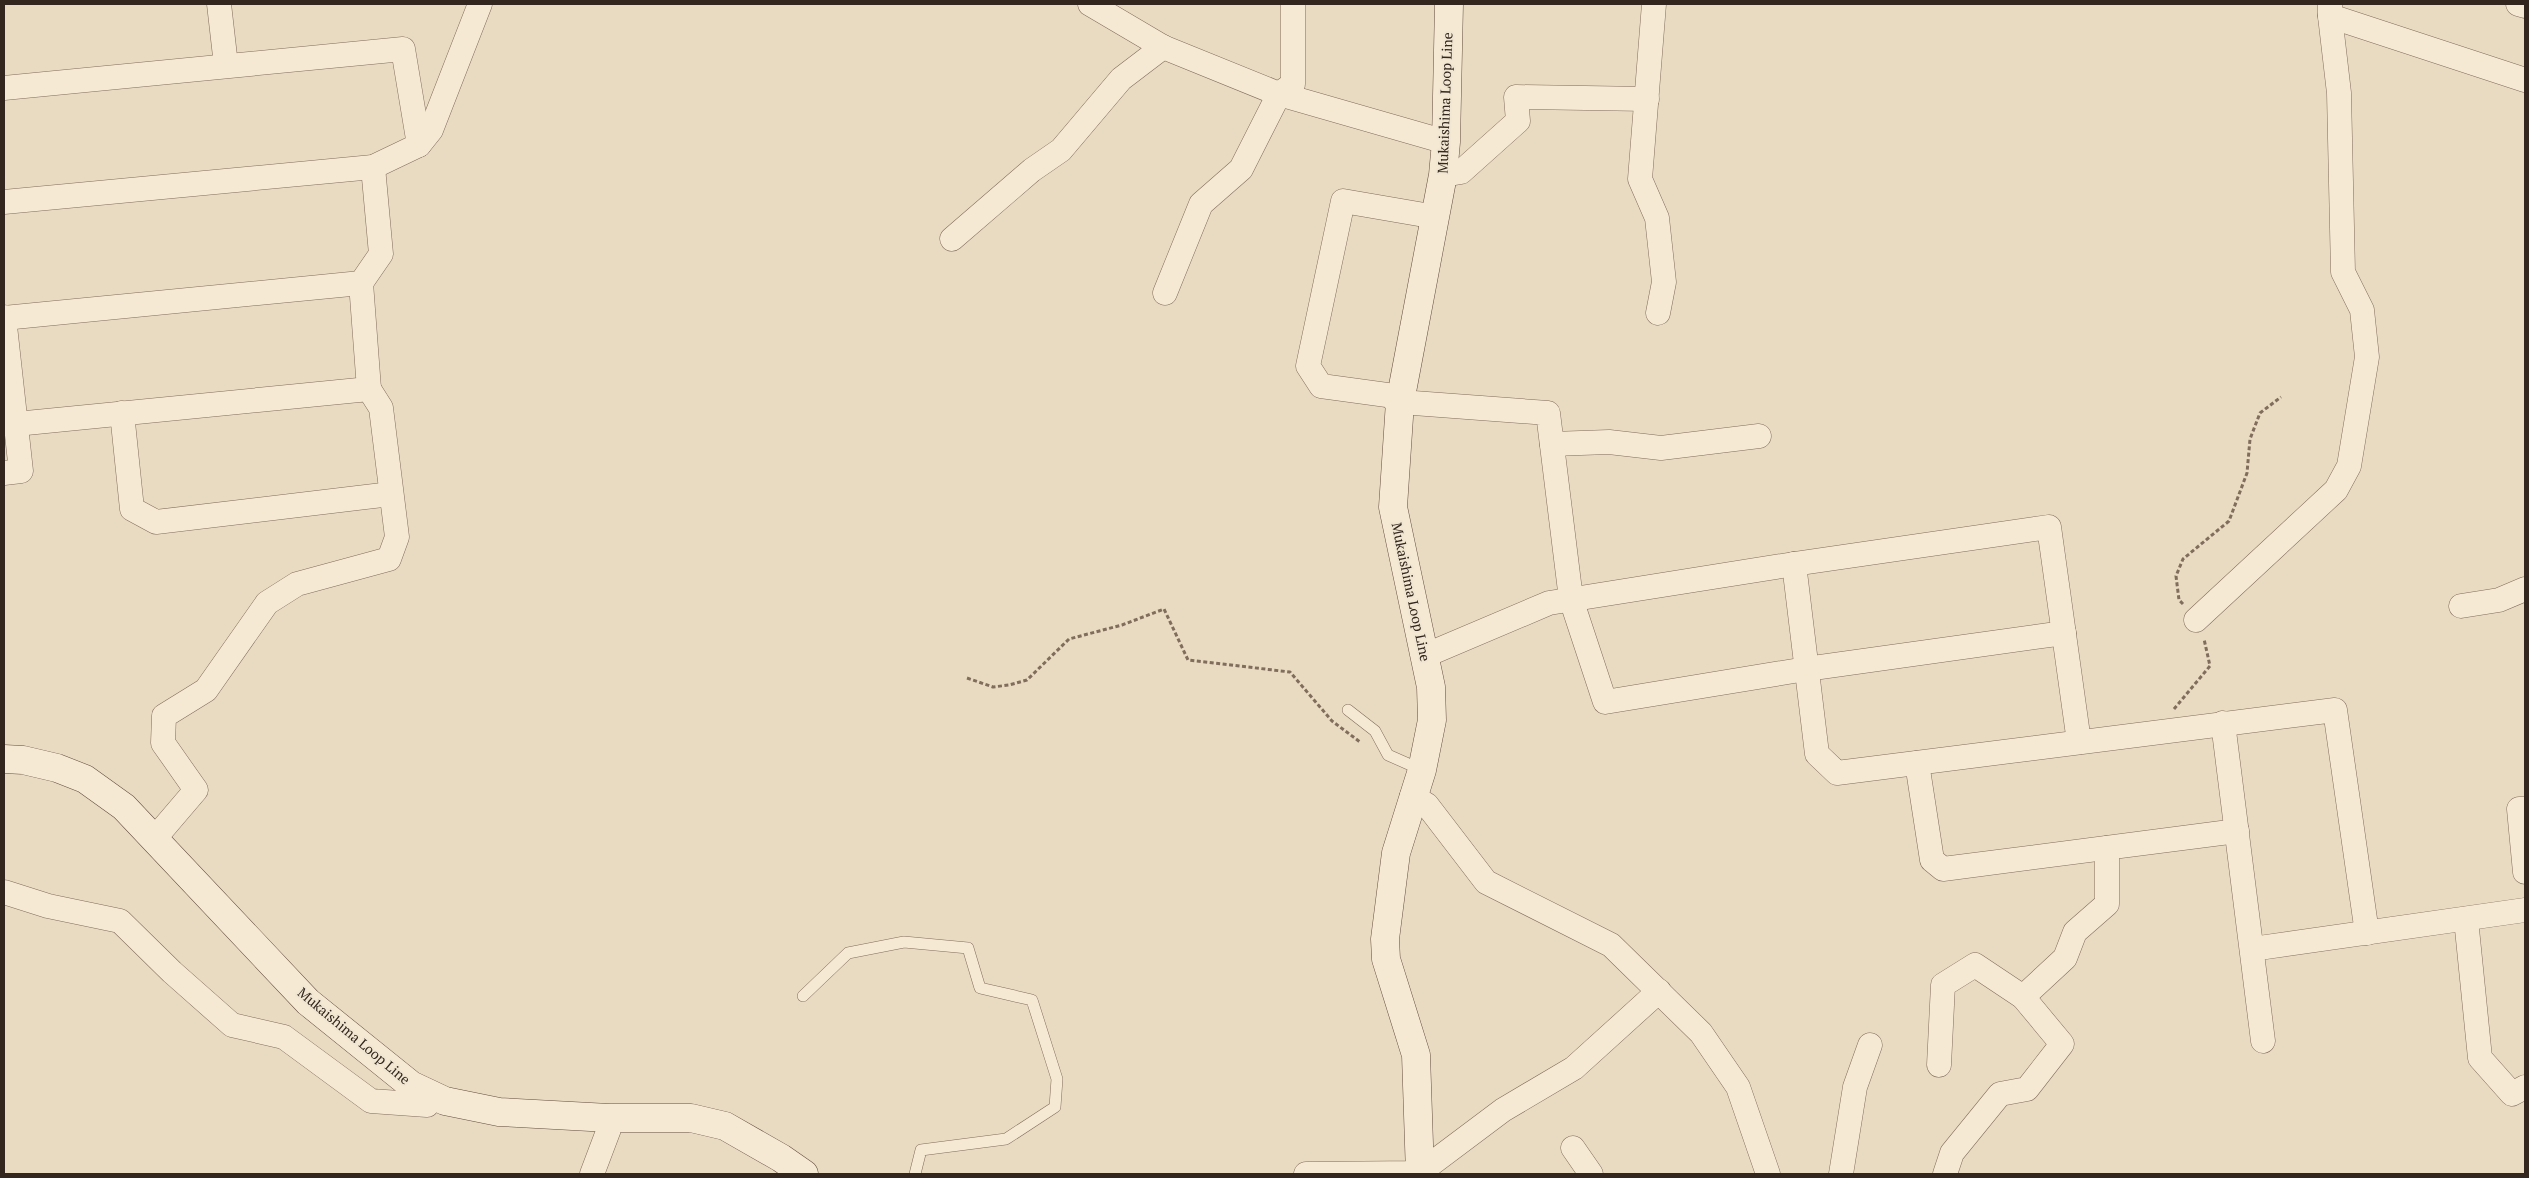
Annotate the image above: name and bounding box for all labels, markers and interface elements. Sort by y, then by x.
street label: Mukaishima Loop Line [1433,32,1456,174]
street label: Mukaishima Loop Line [1387,521,1435,663]
street label: Mukaishima Loop Line [294,983,415,1088]

